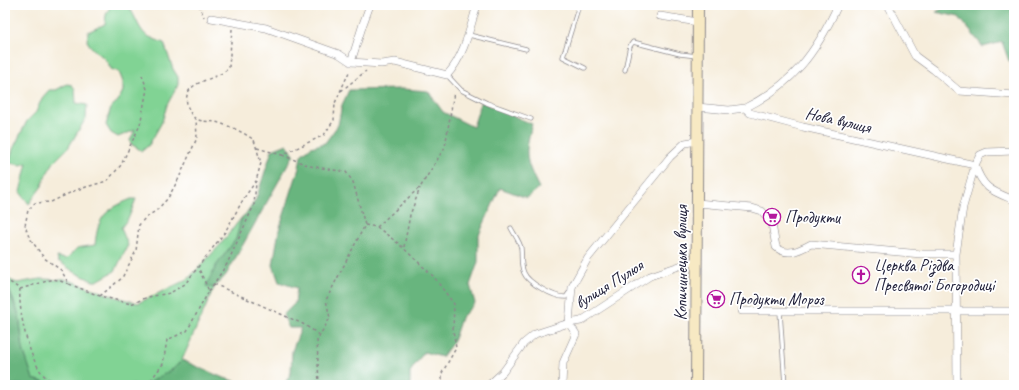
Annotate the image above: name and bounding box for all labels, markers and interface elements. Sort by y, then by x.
street label: Нова вулиця [803,102,874,138]
street label: Копичинецька вулиця [671,204,692,321]
supermarket icon: Продукти [762,207,782,227]
place label: Продукти [785,207,842,228]
street label: вулиця Пулюя [571,254,648,313]
place label: Церква Різдва Пресвятої Богородиці [874,255,996,296]
church icon: Церква Різдва Пресвятої Богородиці [851,265,871,285]
supermarket icon: Продукти Мороз [706,289,726,309]
place label: Продукти Мороз [729,289,825,310]

